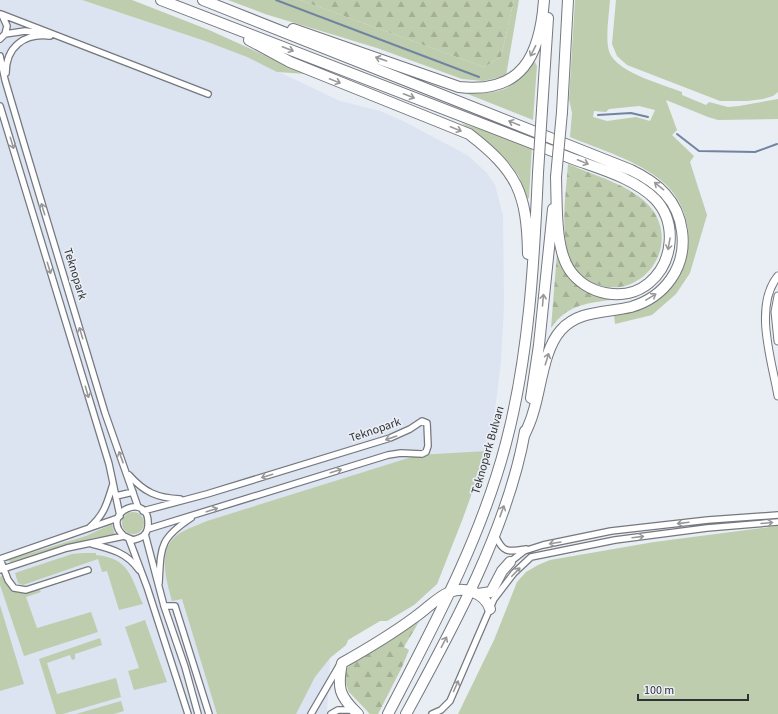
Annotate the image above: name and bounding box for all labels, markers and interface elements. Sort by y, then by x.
one-way arrow [529,45,536,57]
one-way arrow [282,46,294,54]
one-way arrow [376,54,388,62]
one-way arrow [329,77,341,85]
one-way arrow [403,92,415,100]
one-way arrow [509,119,521,127]
one-way arrow [449,126,461,133]
one-way arrow [9,136,16,149]
one-way arrow [577,159,589,167]
one-way arrow [653,182,664,191]
one-way arrow [39,203,46,216]
one-way arrow [665,237,673,250]
street label: Teknopark [59,246,91,302]
one-way arrow [46,261,53,274]
one-way arrow [645,293,656,301]
one-way arrow [540,294,547,307]
one-way arrow [77,327,84,340]
one-way arrow [544,352,551,365]
one-way arrow [84,385,91,398]
street label: Teknopark Bulvarı [467,404,509,496]
street label: Teknopark [347,413,403,447]
one-way arrow [384,435,397,442]
one-way arrow [117,451,125,463]
one-way arrow [329,467,342,474]
one-way arrow [260,473,273,480]
one-way arrow [206,505,218,513]
one-way arrow [499,505,507,517]
one-way arrow [677,519,690,526]
one-way arrow [760,519,773,526]
one-way arrow [631,533,644,541]
one-way arrow [549,539,562,547]
one-way arrow [511,567,520,577]
one-way arrow [441,636,448,648]
scale bar [638,676,748,702]
one-way arrow [453,681,460,693]
text: 100 m [644,682,674,699]

